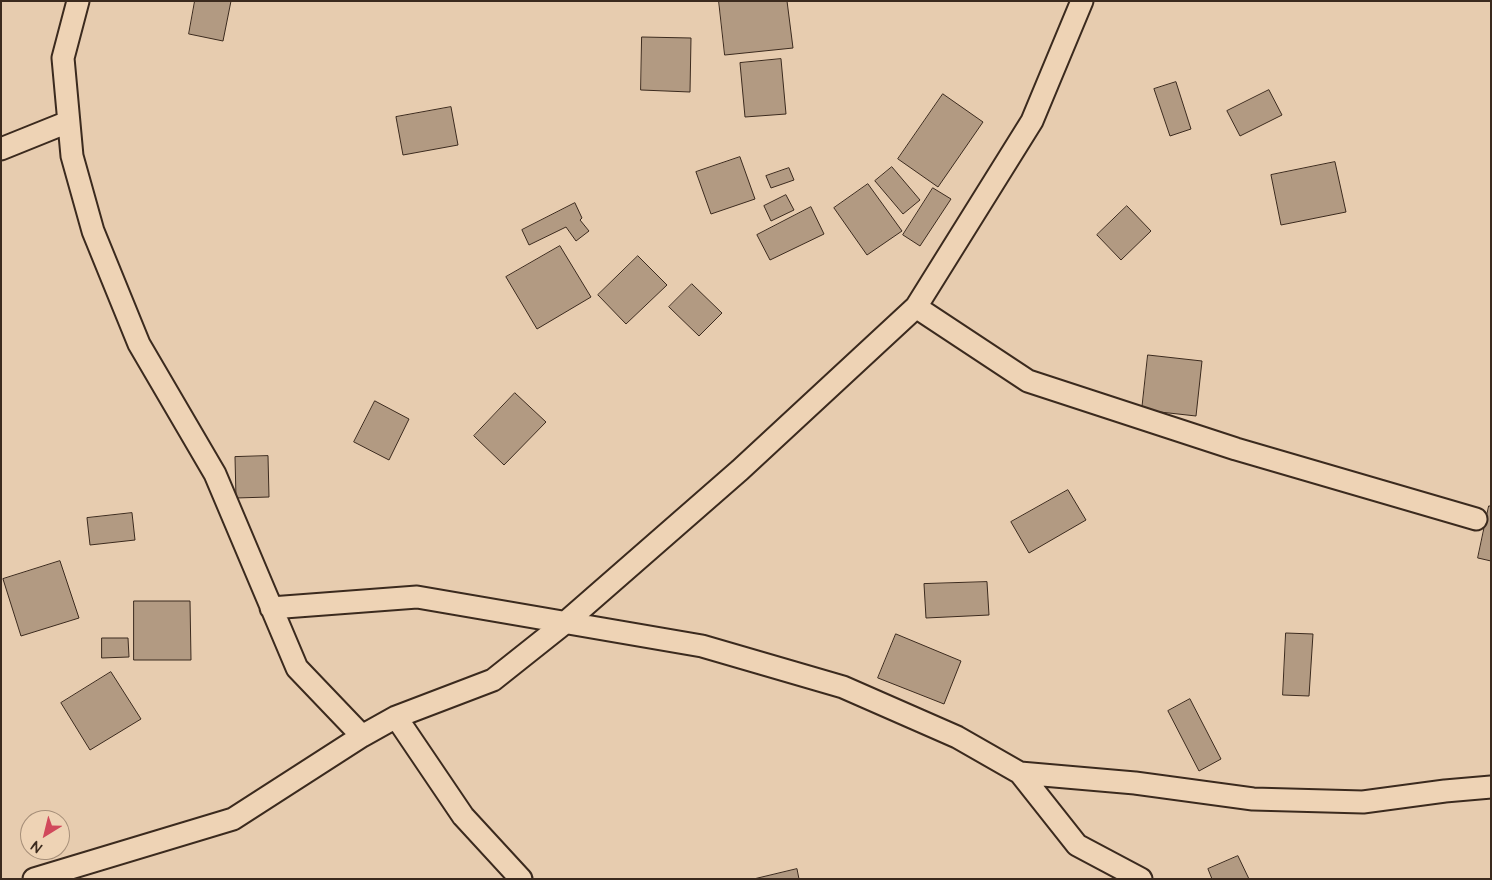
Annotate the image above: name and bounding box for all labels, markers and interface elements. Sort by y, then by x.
north arrow [20,810,70,860]
text: N [27,836,46,857]

